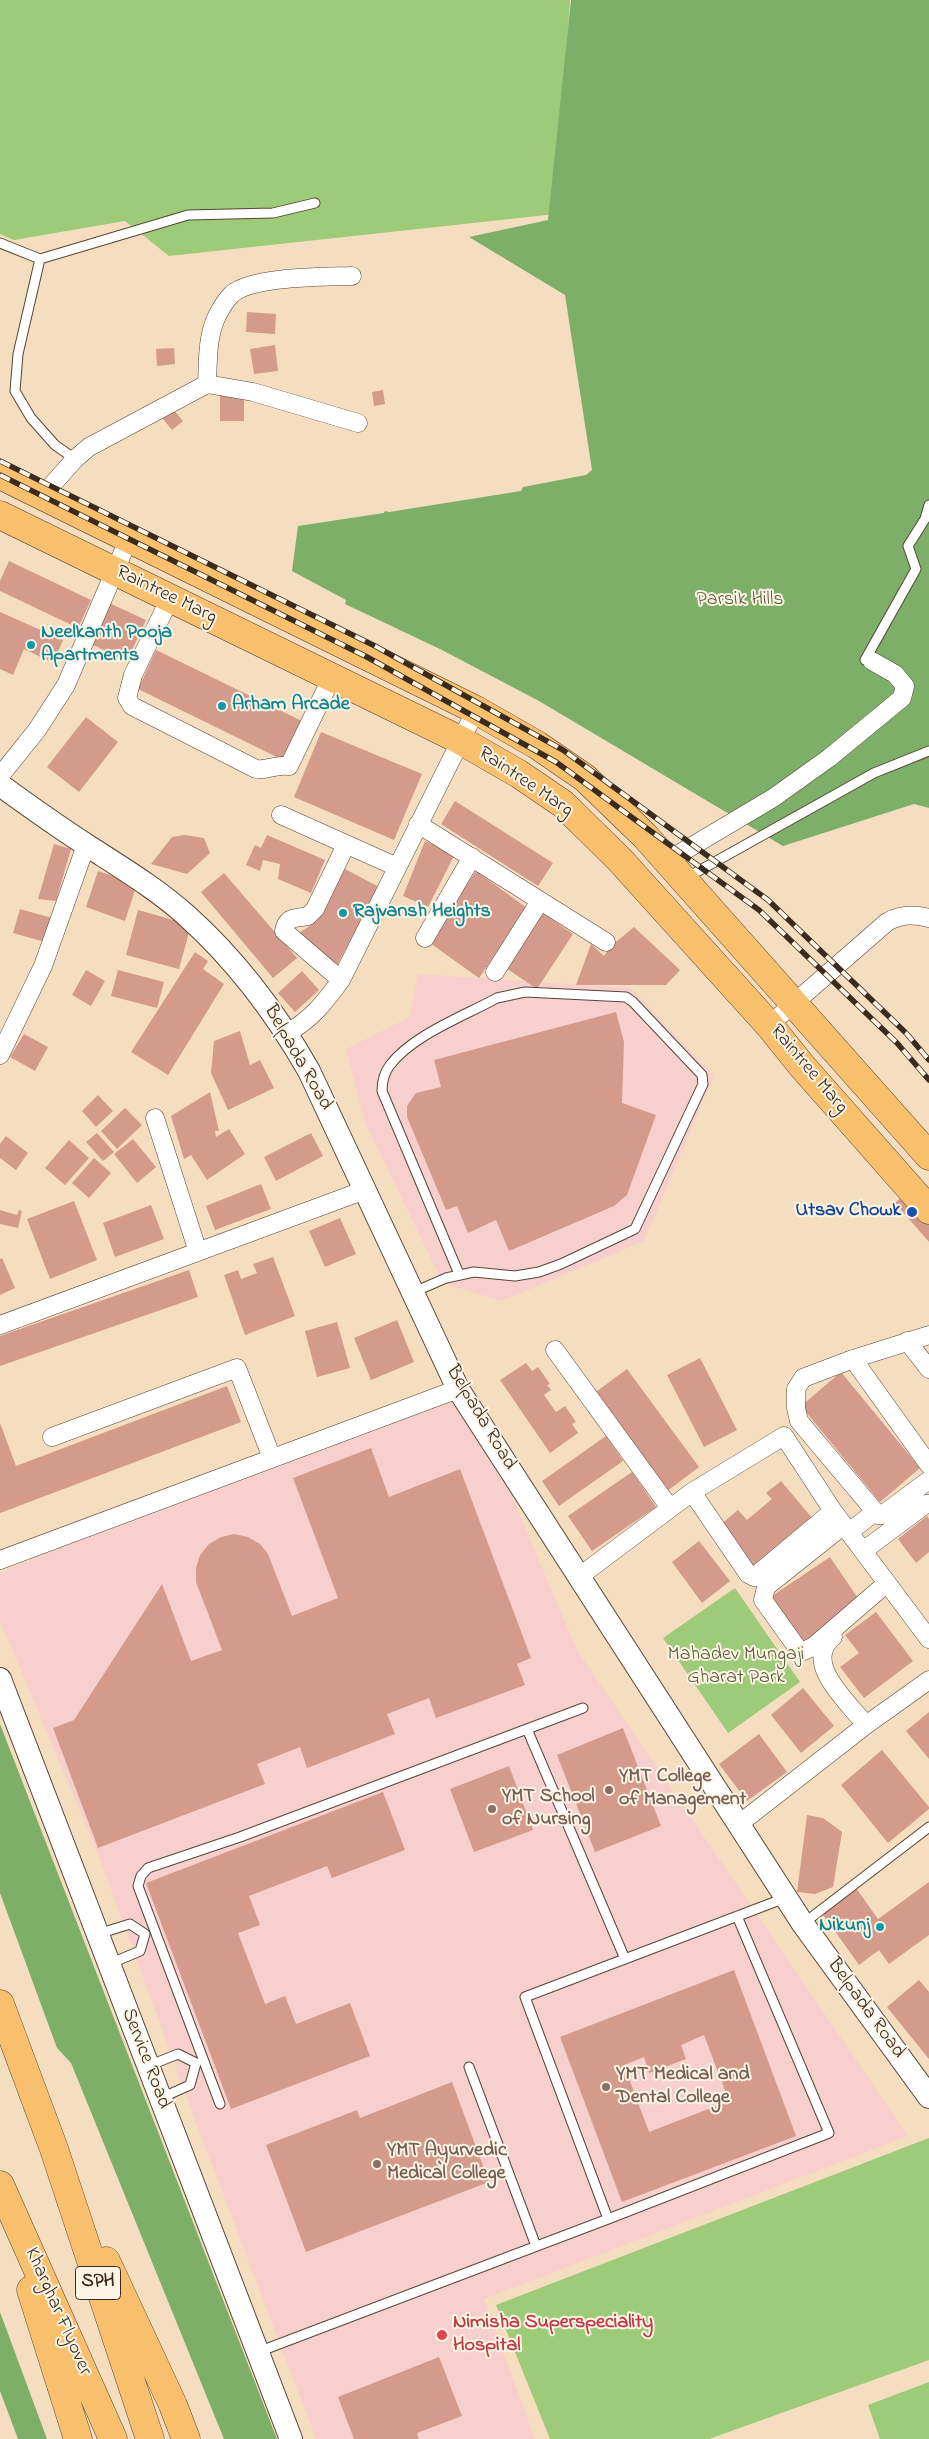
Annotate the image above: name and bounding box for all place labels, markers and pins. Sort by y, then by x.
place label: Neelkanth Pooja Apartments [41,622,172,669]
marker: Neelkanth Pooja Apartments [25,639,37,651]
place label: Arham Arcade [232,694,350,718]
marker: Arham Arcade [216,700,228,712]
place label: Rajvansh Heights [353,901,491,925]
marker: Rajvansh Heights [337,907,349,919]
place label: Utsav Chowk [796,1200,901,1224]
marker: Utsav Chowk [905,1205,919,1219]
place label: YMT College of Management [619,1766,746,1813]
marker: YMT College of Management [603,1784,615,1796]
place label: YMT School of Nursing [502,1786,595,1833]
marker: YMT School of Nursing [486,1803,498,1815]
place label: Nikunj [819,1915,870,1939]
marker: Nikunj [874,1921,886,1933]
place label: YMT Medical and Dental College [616,2064,750,2111]
marker: YMT Medical and Dental College [600,2081,612,2093]
place label: YMT Ayurvedic Medical College [387,2140,507,2187]
marker: YMT Ayurvedic Medical College [371,2158,383,2170]
place label: Nimisha Superspeciality Hospital [453,2312,653,2359]
marker: Nimisha Superspeciality Hospital [435,2328,449,2342]

